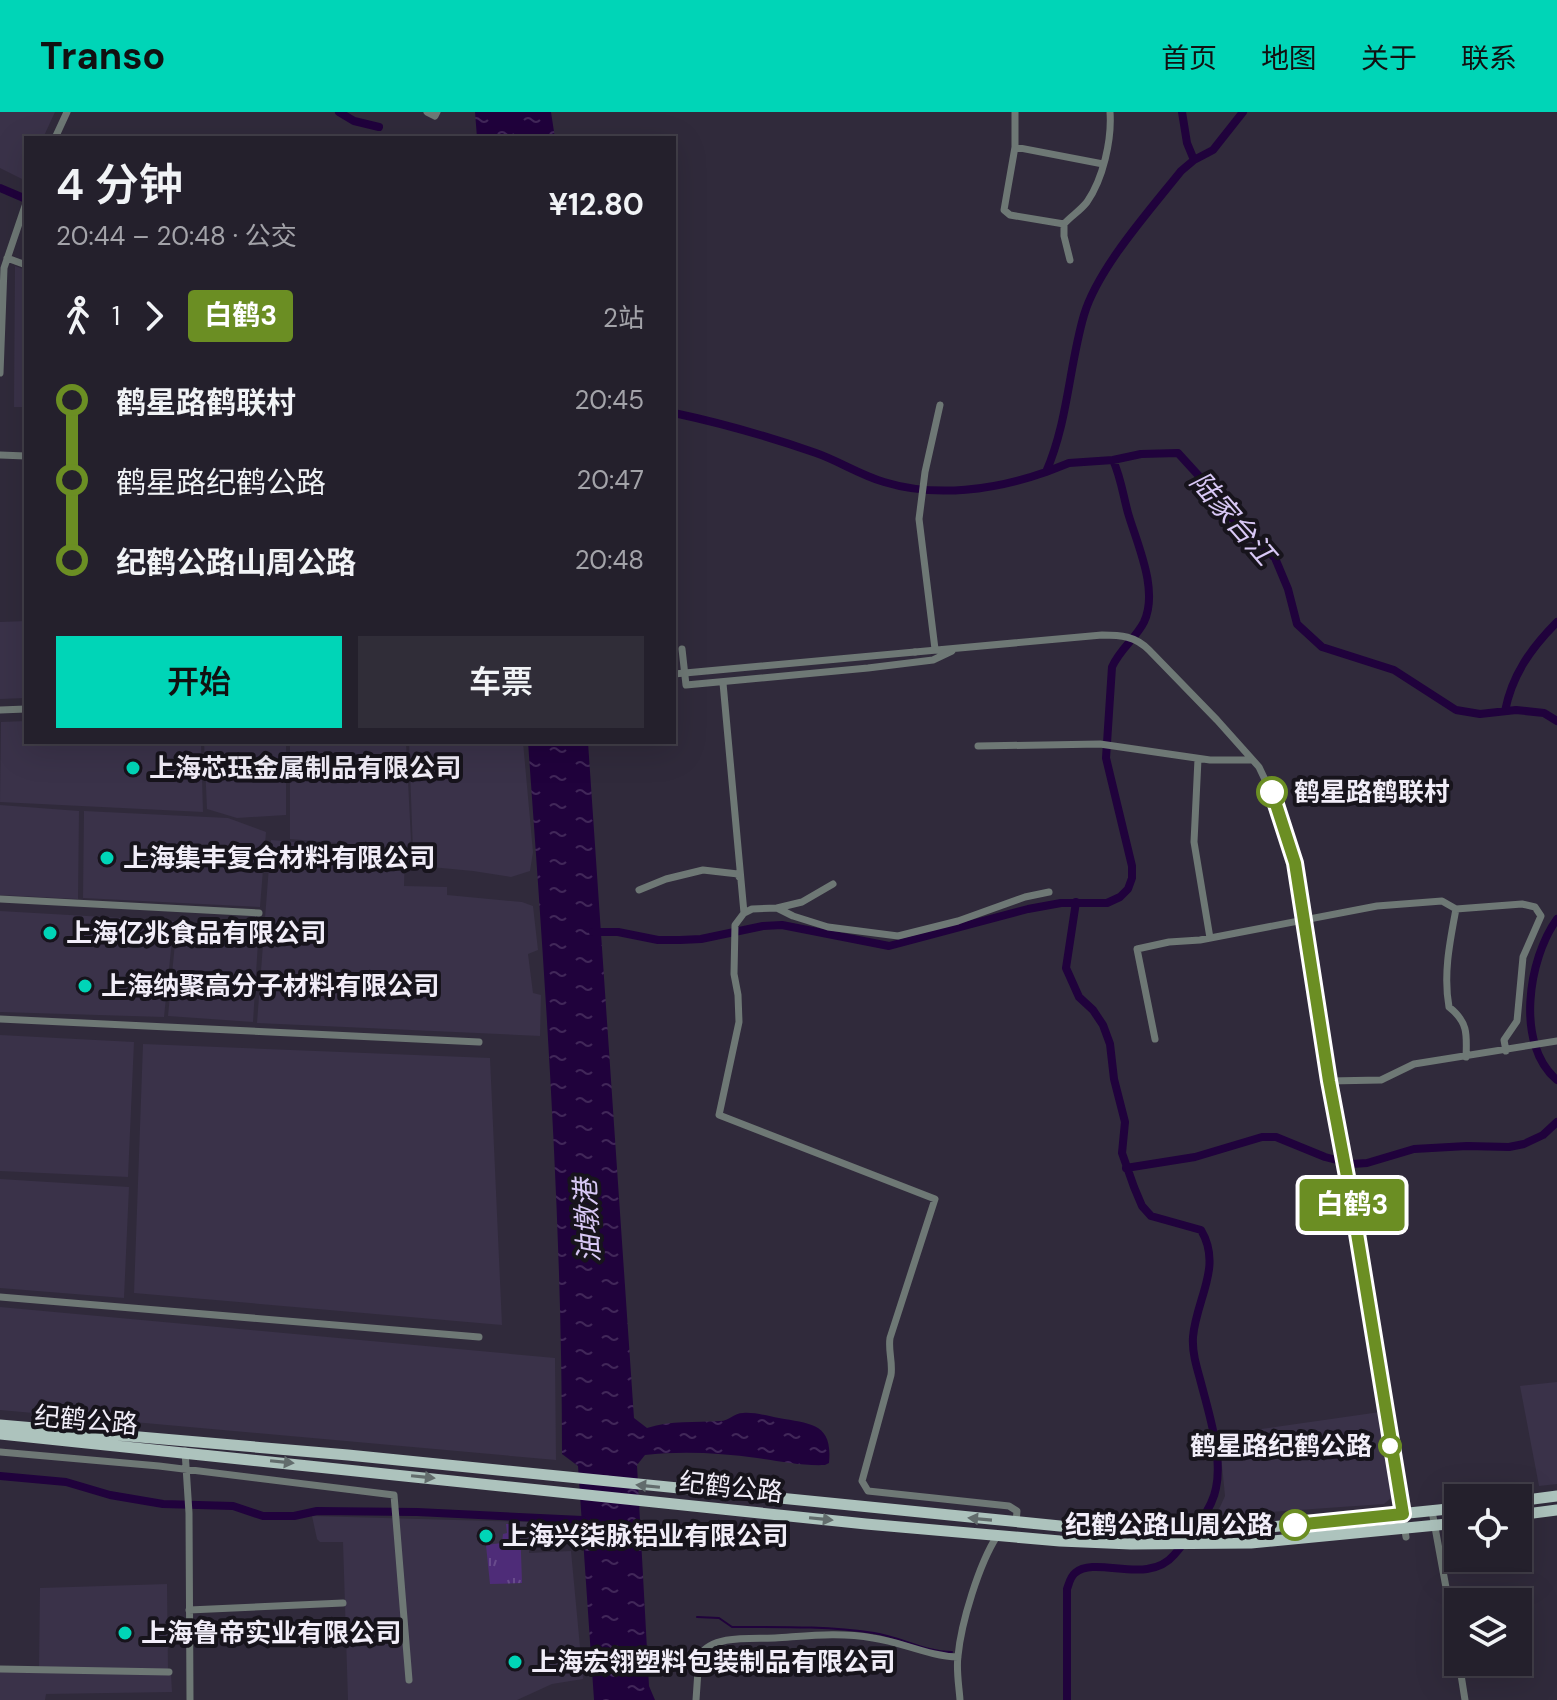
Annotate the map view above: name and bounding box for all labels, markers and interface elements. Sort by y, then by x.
text: Transo [40,31,166,81]
text: 首页 [1161,40,1217,77]
text: 地图 [1261,40,1317,77]
text: 关于 [1361,40,1417,77]
text: 联系 [1461,40,1517,77]
text: 4 分钟 [56,156,183,214]
text: ¥12.80 [549,185,644,224]
text: 20:44 – 20:48 · 公交 [56,219,297,253]
icon: walk [56,294,100,338]
icon: forward [132,294,176,338]
text: 白鹤3 [204,297,277,334]
text: 1 [112,299,120,333]
text: 2站 [603,301,644,335]
text: 鹤星路鹤联村 [116,383,296,422]
text: 20:45 [575,383,644,417]
text: 鹤星路纪鹤公路 [116,463,326,502]
text: 20:47 [577,463,644,497]
water label: 陆家台江 [1182,464,1285,575]
text: 纪鹤公路山周公路 [116,543,356,582]
text: 20:48 [575,543,644,577]
button: 开始 [56,636,342,728]
button: 车票 [358,636,644,728]
place label: 上海芯珏金属制品有限公司 [149,751,461,785]
marker: 上海芯珏金属制品有限公司 [124,759,142,777]
place label: 鹤星路鹤联村 [1294,775,1450,809]
marker: 鹤星路鹤联村 [1257,777,1287,807]
place label: 上海集丰复合材料有限公司 [123,841,435,875]
marker: 上海集丰复合材料有限公司 [98,849,116,867]
place label: 上海亿兆食品有限公司 [66,916,326,950]
marker: 上海亿兆食品有限公司 [41,924,59,942]
place label: 上海纳聚高分子材料有限公司 [101,969,439,1003]
marker: 上海纳聚高分子材料有限公司 [76,977,94,995]
water label: 油墩港 [567,1174,608,1264]
line badge: 白鹤3 [1306,1179,1398,1231]
text: 白鹤3 [1316,1186,1388,1223]
street label: 纪鹤公路 [33,1399,139,1441]
place label: 鹤星路纪鹤公路 [1190,1429,1372,1463]
marker: 鹤星路纪鹤公路 [1379,1435,1401,1457]
one-way arrow [269,1455,294,1468]
street label: 纪鹤公路 [678,1465,784,1509]
one-way arrow [411,1471,436,1484]
one-way arrow [635,1479,660,1492]
map controls [1444,1484,1532,1676]
button: locate [1444,1484,1532,1572]
place label: 纪鹤公路山周公路 [1065,1508,1273,1542]
marker: 纪鹤公路山周公路 [1280,1510,1310,1540]
one-way arrow [809,1513,834,1526]
one-way arrow [967,1513,992,1526]
place label: 上海兴柒脉铝业有限公司 [502,1519,788,1553]
marker: 上海兴柒脉铝业有限公司 [477,1527,495,1545]
button: layers [1444,1588,1532,1676]
place label: 上海鲁帝实业有限公司 [141,1616,401,1650]
marker: 上海鲁帝实业有限公司 [116,1624,134,1642]
place label: 上海宏翎塑料包装制品有限公司 [531,1645,895,1679]
marker: 上海宏翎塑料包装制品有限公司 [506,1653,524,1671]

